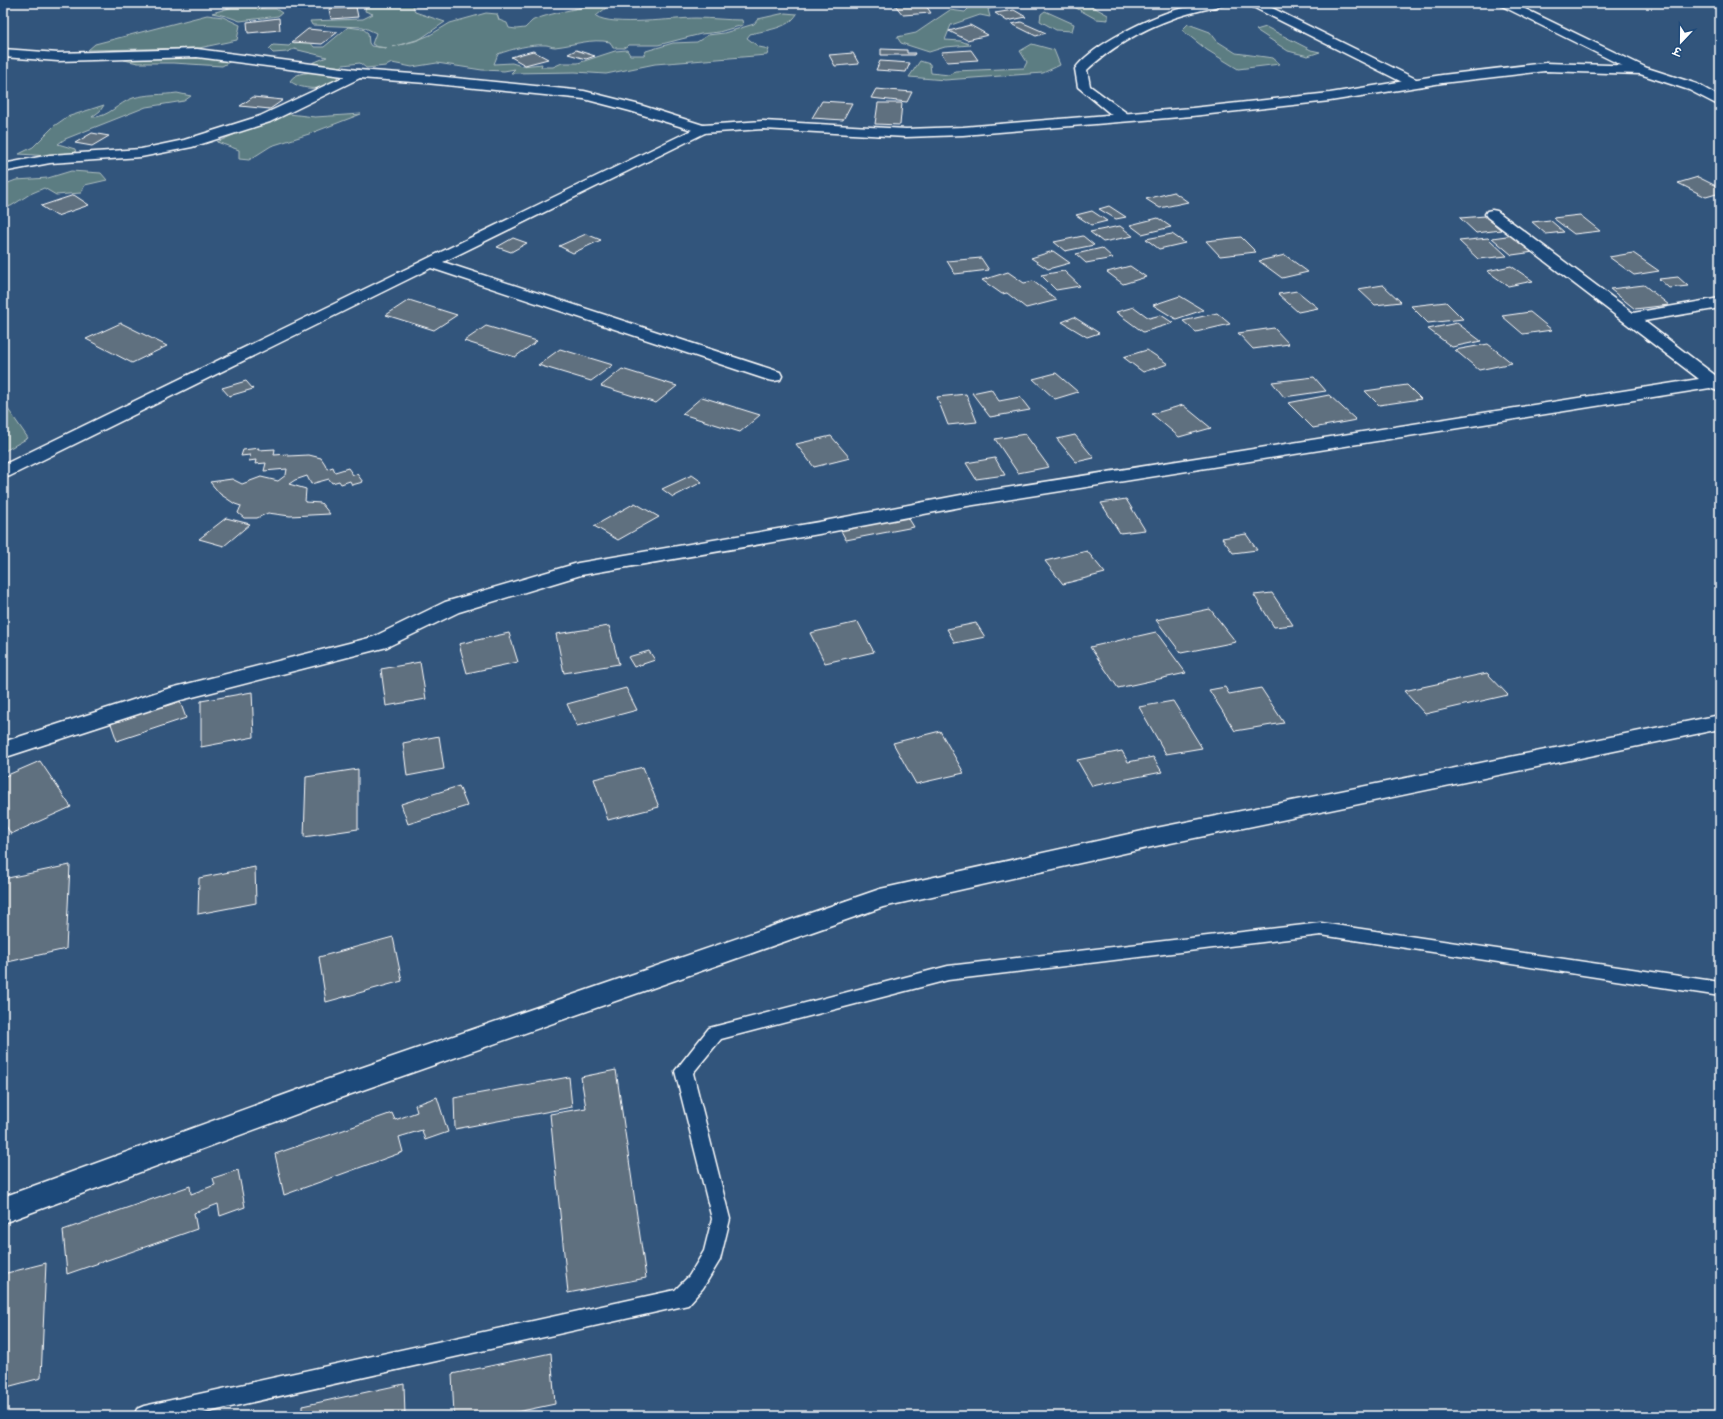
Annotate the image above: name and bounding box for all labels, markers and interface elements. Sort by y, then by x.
north arrow [1661,22,1701,62]
text: उ [1670,43,1684,60]

